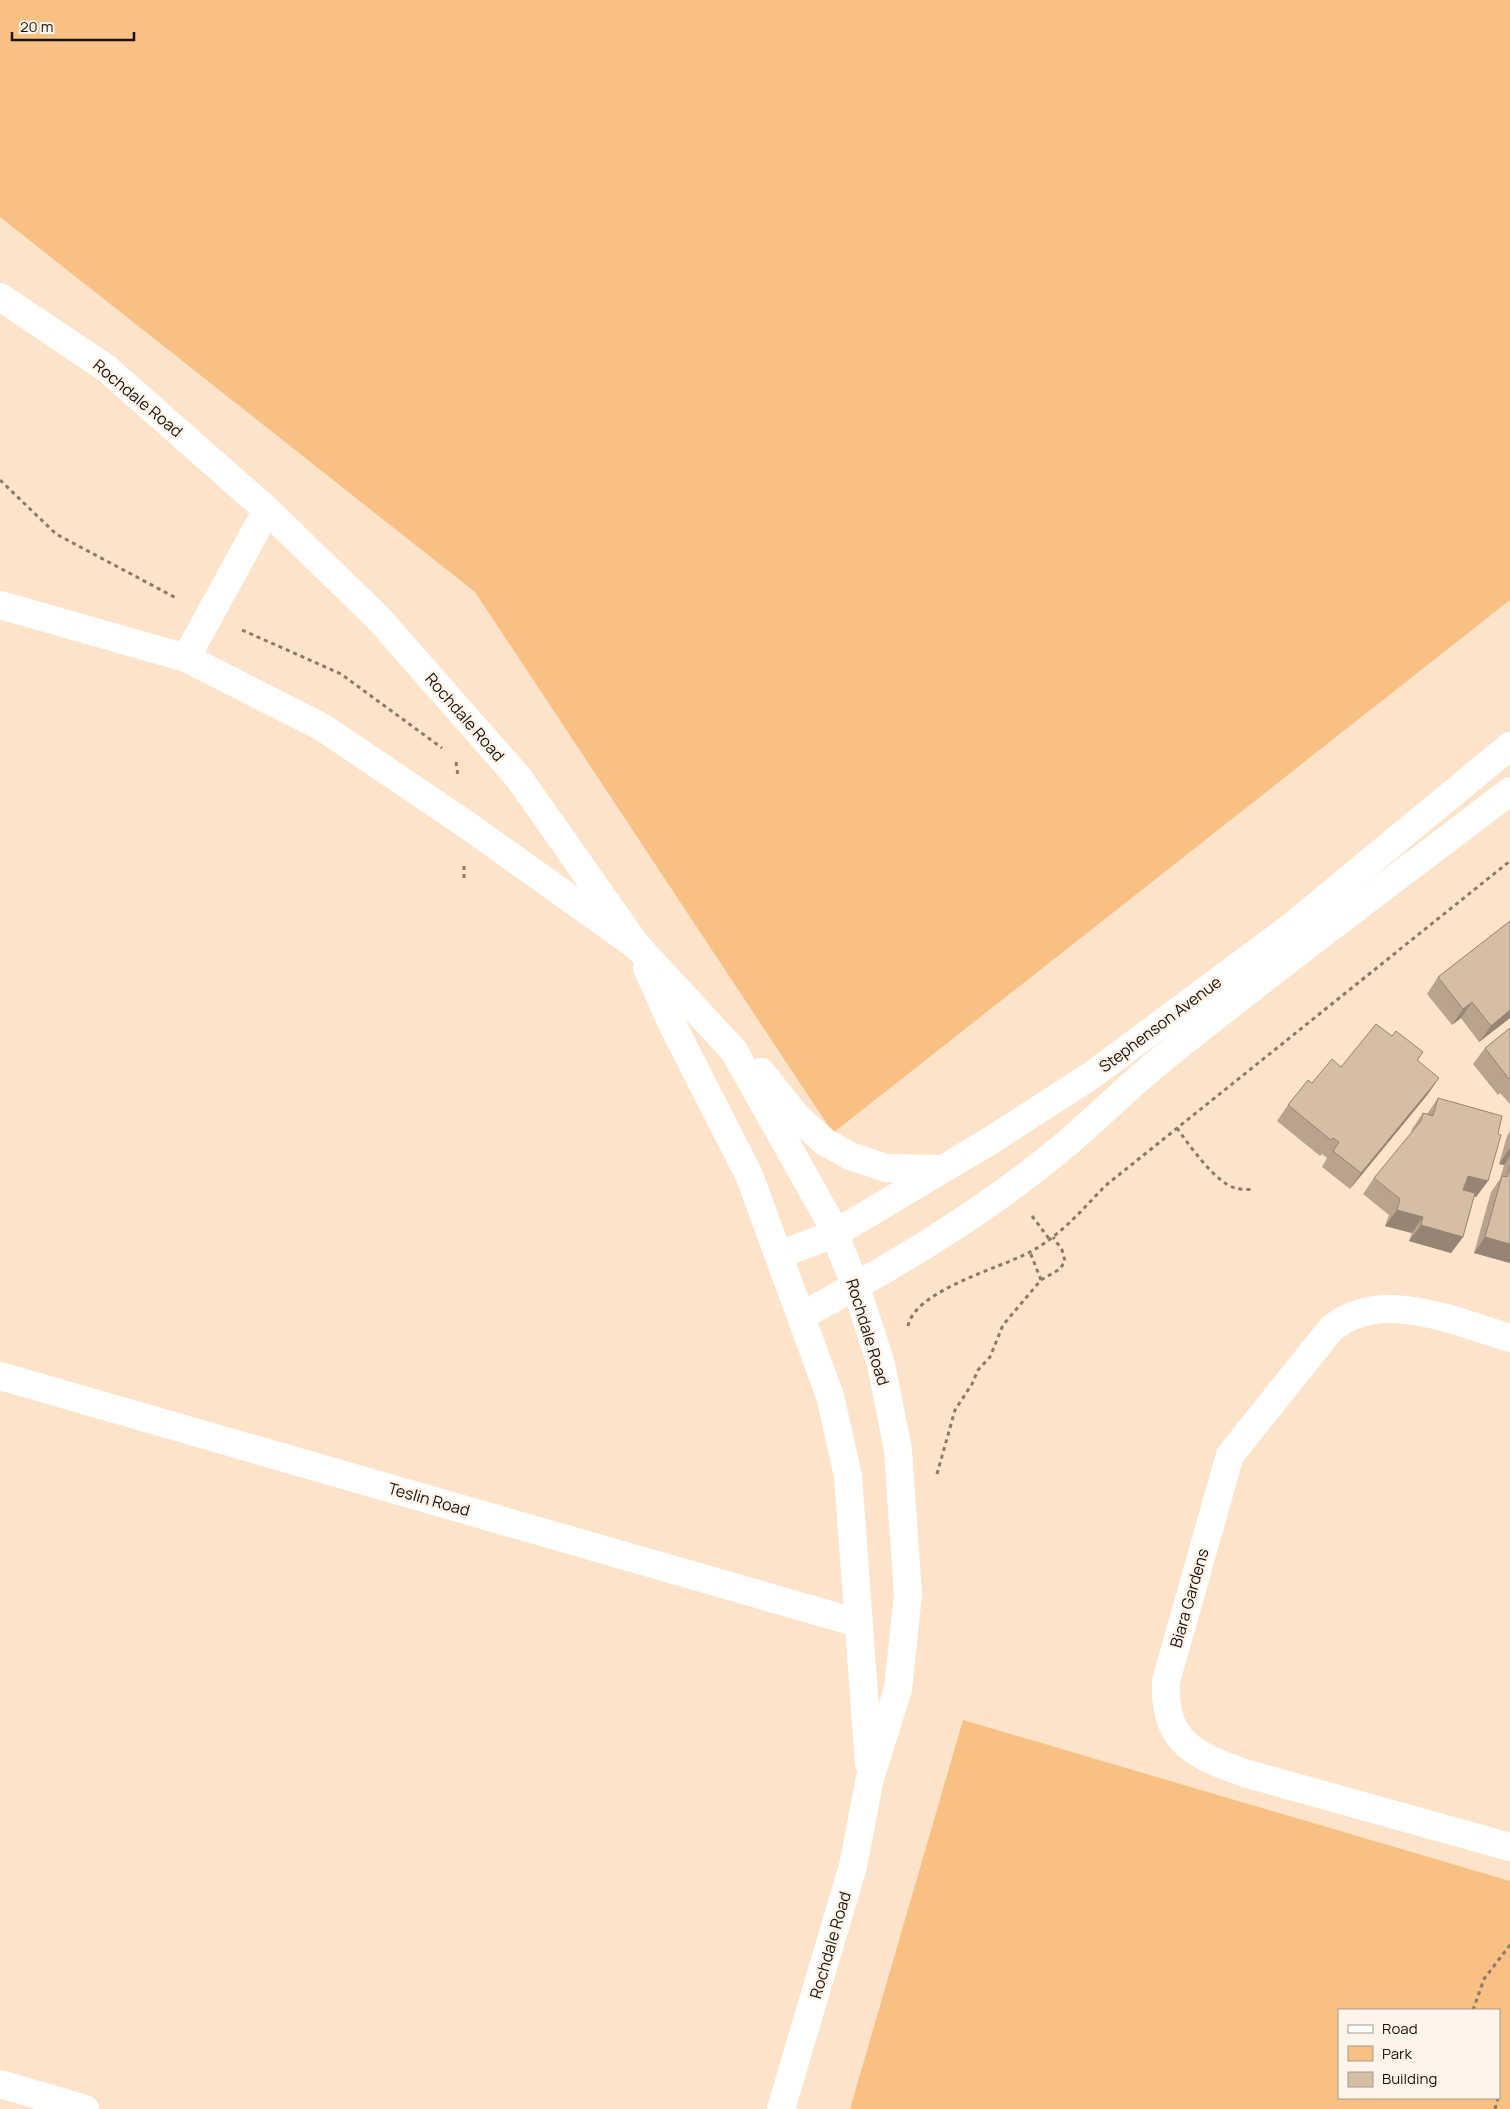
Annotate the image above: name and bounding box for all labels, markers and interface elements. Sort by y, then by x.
scale bar [12,10,135,42]
text: 20 m [20,16,53,37]
street label: Rochdale Road [89,354,187,442]
street label: Rochdale Road [420,668,510,766]
street label: Stephenson Avenue [1094,971,1226,1077]
street label: Rochdale Road [841,1276,895,1388]
street label: Teslin Road [386,1477,472,1521]
street label: Biara Gardens [1164,1546,1214,1650]
street label: Rochdale Road [804,1889,856,2001]
legend [1338,2009,1500,2099]
text: Road [1382,2018,1418,2039]
text: Park [1382,2043,1412,2064]
text: Building [1382,2068,1437,2089]

